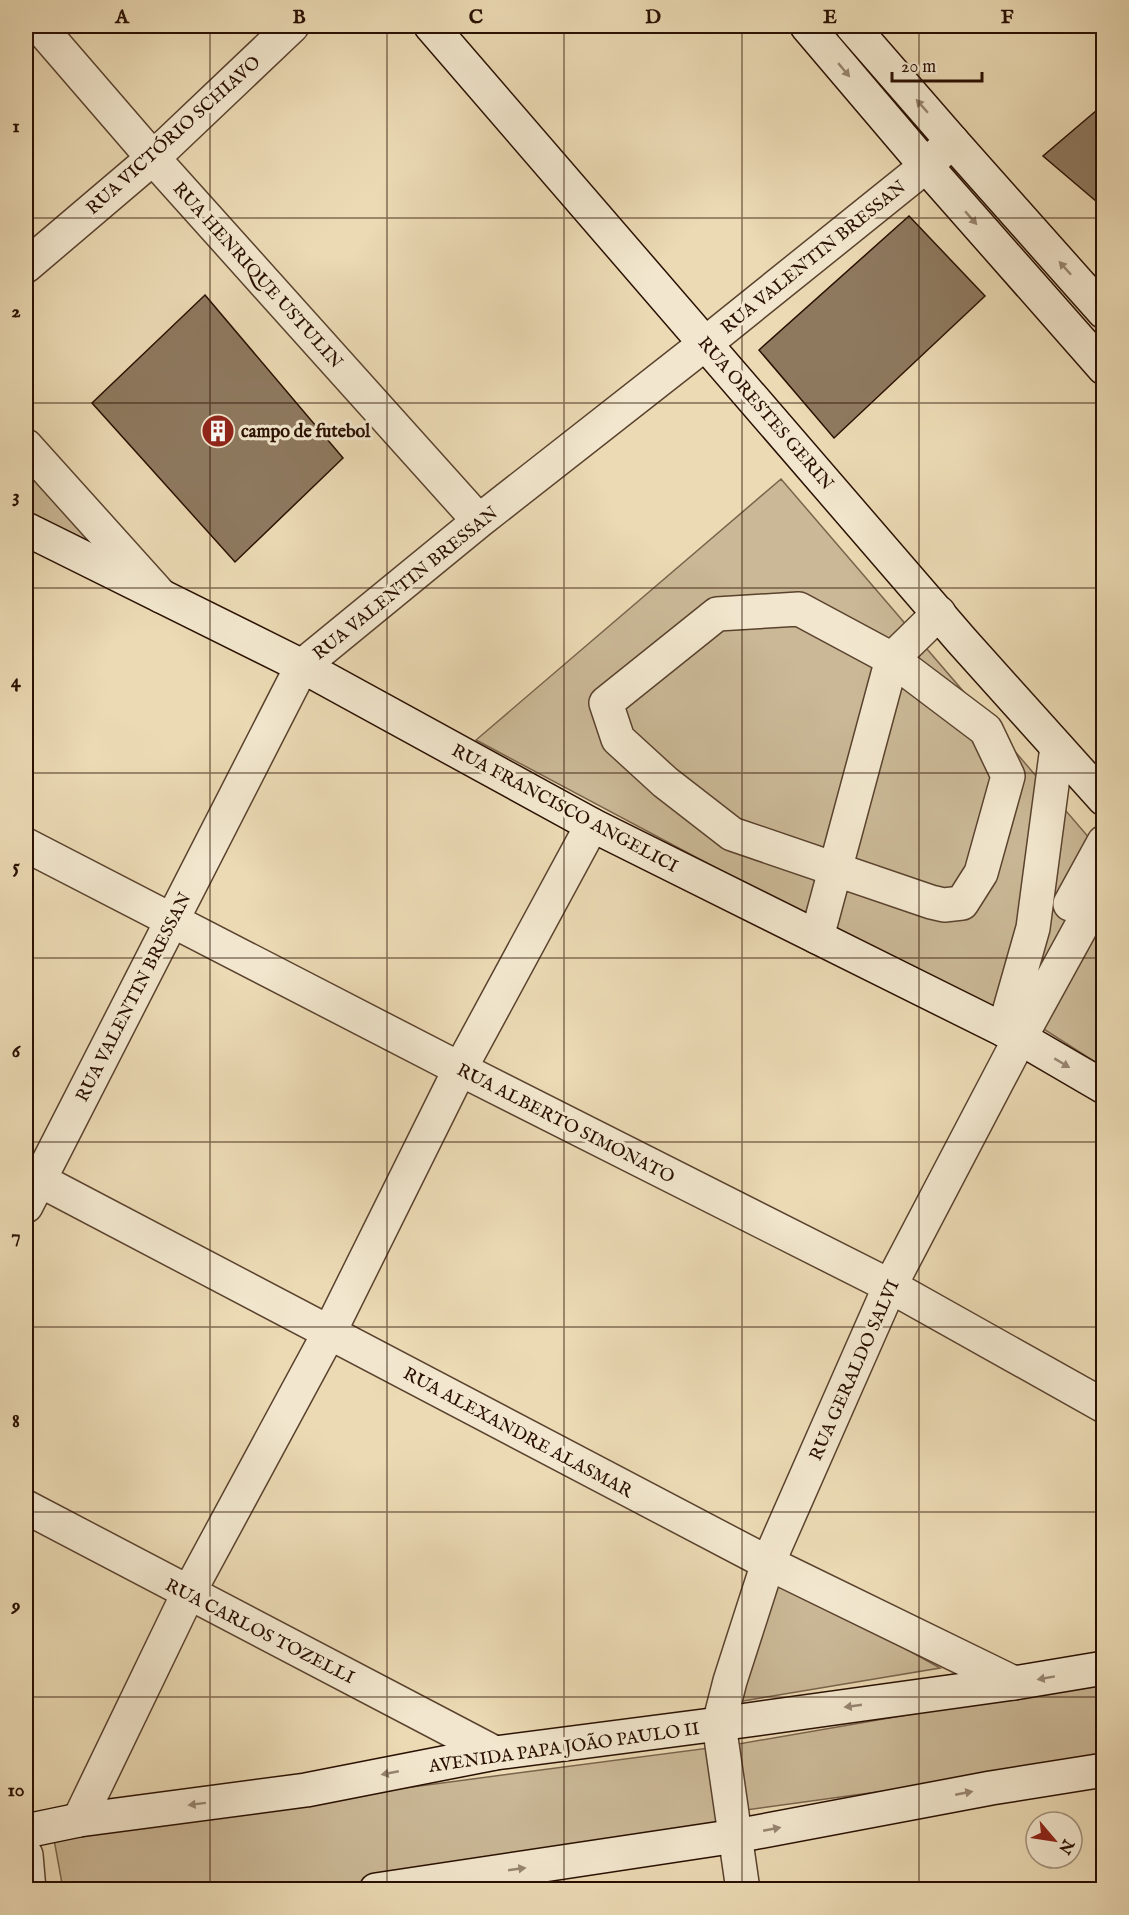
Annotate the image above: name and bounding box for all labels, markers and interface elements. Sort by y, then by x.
text: A [114,5,130,30]
text: B [292,5,306,30]
text: C [469,5,483,30]
text: D [645,5,661,30]
text: E [823,5,837,30]
text: F [1001,5,1014,30]
scale bar [892,45,982,83]
street label: RUA VICTÓRIO SCHIAVO [81,50,266,221]
text: 20 m [901,56,936,79]
one-way arrow [838,62,851,78]
one-way arrow [915,98,928,114]
text: 1 [12,114,20,139]
street label: RUA VALENTIN BRESSAN [717,176,912,340]
street label: RUA HENRIQUE USTULIN [167,178,347,374]
one-way arrow [964,210,977,225]
one-way arrow [1059,261,1072,276]
text: 2 [11,299,21,324]
street label: RUA ORESTES GERIN [692,332,838,496]
building icon: campo de futebol [200,413,236,449]
place label: campo de futebol [241,421,371,444]
text: 3 [12,484,20,509]
street label: RUA VALENTIN BRESSAN [309,502,504,666]
text: 4 [11,669,22,694]
street label: RUA FRANCISCO ANGELICI [447,740,682,879]
text: 5 [12,854,20,879]
street label: RUA VALENTIN BRESSAN [71,889,197,1106]
text: 6 [12,1039,22,1064]
one-way arrow [1054,1057,1070,1068]
street label: RUA ALBERTO SIMONATO [453,1059,678,1189]
text: 7 [11,1224,21,1249]
street label: RUA GERALDO SALVI [805,1276,906,1465]
street label: RUA ALEXANDRE ALASMAR [399,1363,637,1504]
text: 8 [12,1409,20,1434]
street label: RUA CARLOS TOZELLI [161,1575,358,1690]
text: 9 [11,1593,21,1618]
one-way arrow [1036,1673,1055,1682]
one-way arrow [843,1701,862,1710]
street label: AVENIDA PAPA JOÃO PAULO II [426,1716,701,1779]
one-way arrow [380,1769,399,1778]
text: 10 [7,1778,25,1803]
one-way arrow [954,1788,973,1797]
one-way arrow [188,1799,207,1809]
north arrow [1024,1810,1084,1870]
one-way arrow [763,1824,782,1833]
text: N [1053,1835,1078,1857]
one-way arrow [508,1864,527,1873]

